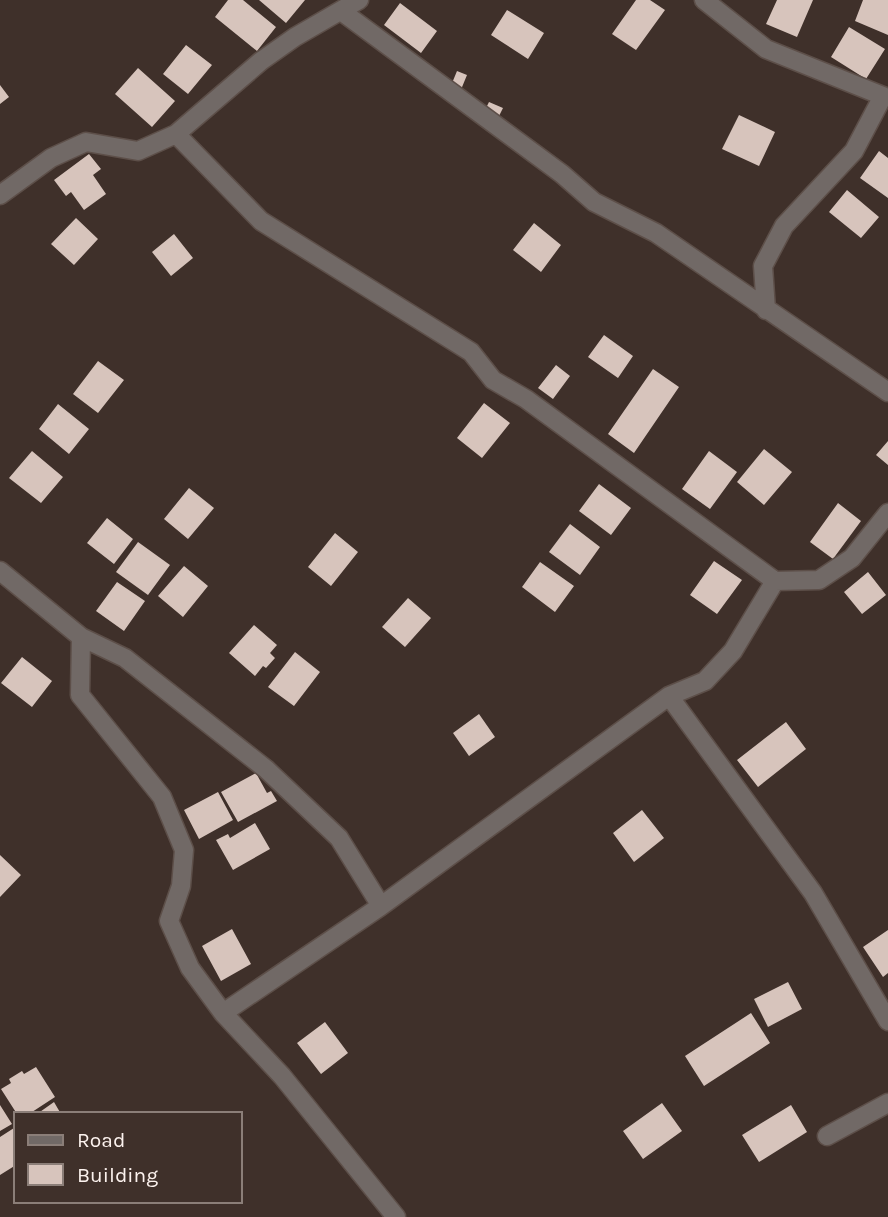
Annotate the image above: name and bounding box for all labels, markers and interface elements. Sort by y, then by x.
legend [14,1112,242,1203]
text: Road [77,1128,125,1152]
text: Building [77,1163,158,1187]

